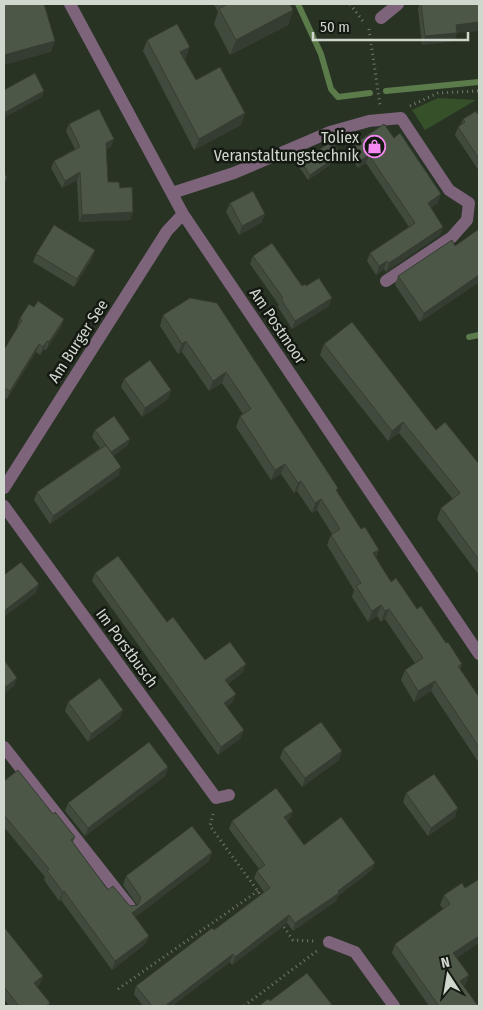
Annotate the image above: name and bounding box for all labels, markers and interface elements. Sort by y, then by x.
scale bar [313,10,468,42]
text: 50 m [320,18,350,36]
place label: Toliex Veranstaltungstechnik [214,128,360,165]
shop icon: Toliex Veranstaltungstechnik [363,134,387,158]
street label: Am Postmoor [246,284,311,368]
street label: Am Burger See [44,296,112,386]
street label: Im Porstbusch [92,605,162,691]
north arrow [423,950,473,1000]
text: N [440,954,451,972]

